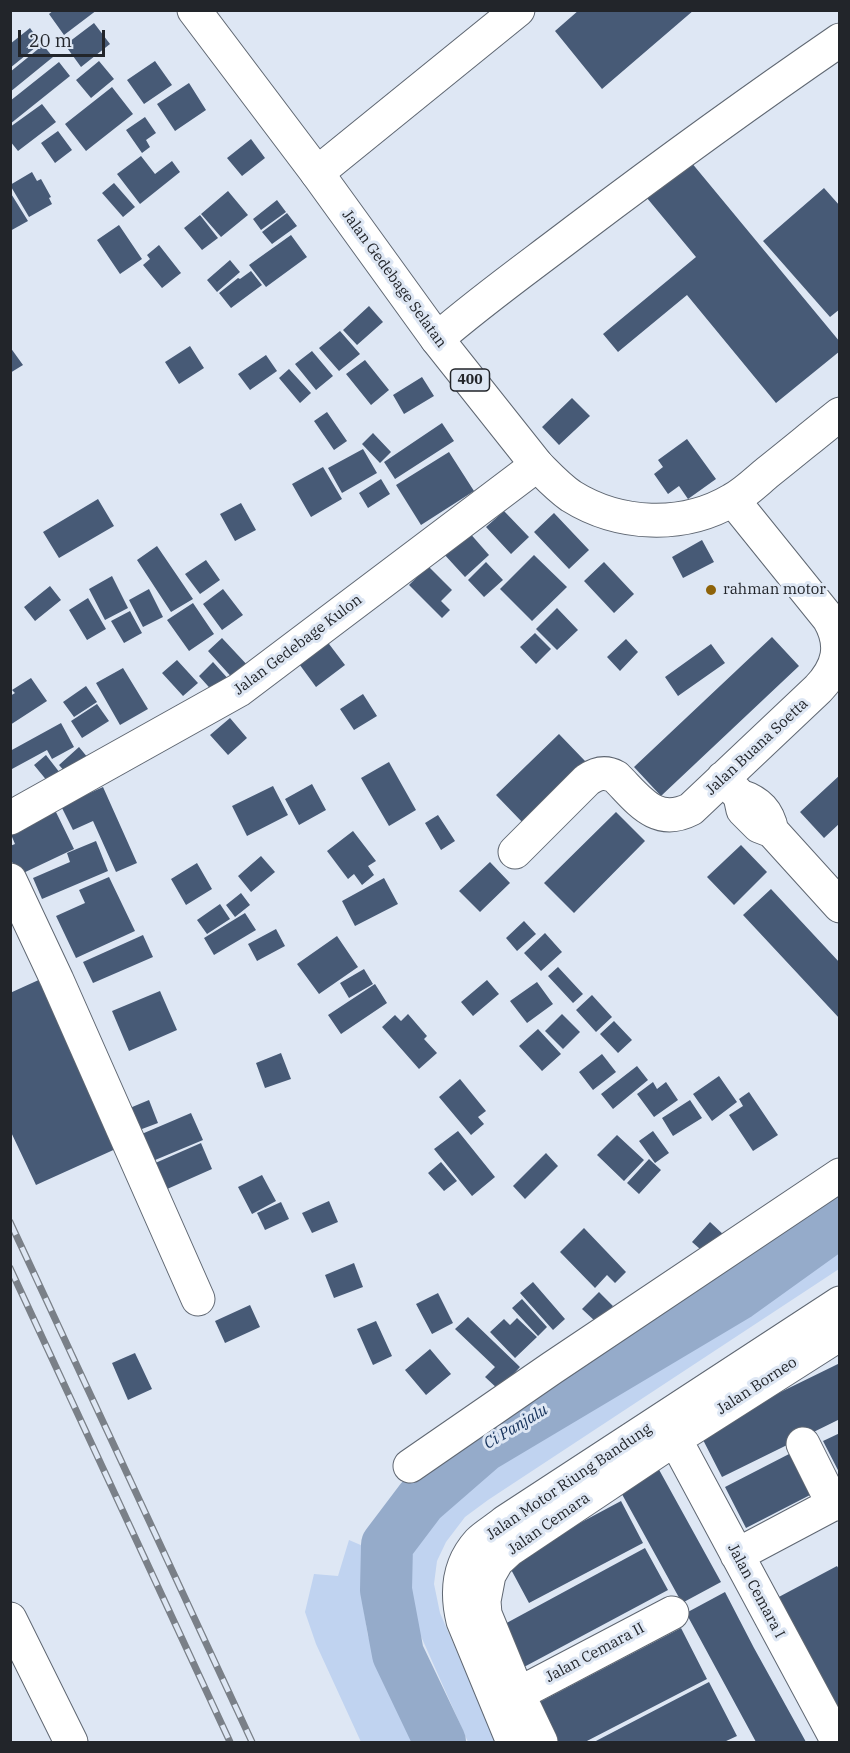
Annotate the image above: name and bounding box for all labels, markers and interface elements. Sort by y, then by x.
scale bar [21,18,108,56]
text: 20 m [29,29,72,52]
street label: Jalan Gedebage Selatan [338,206,450,352]
road number: 400 [450,369,490,391]
place label: rahman motor [723,581,826,599]
marker: rahman motor [704,583,718,597]
street label: Jalan Gedebage Kulon [230,591,366,699]
street label: Jalan Buana Soetta [702,695,812,799]
street label: Jalan Borneo [714,1353,800,1419]
water label: Ci Panjalu [481,1400,551,1454]
street label: Jalan Motor Riung Bandung [483,1420,655,1544]
street label: Jalan Cemara [505,1489,593,1559]
street label: Jalan Cemara I [724,1541,788,1641]
street label: Jalan Cemara II [542,1619,648,1687]

